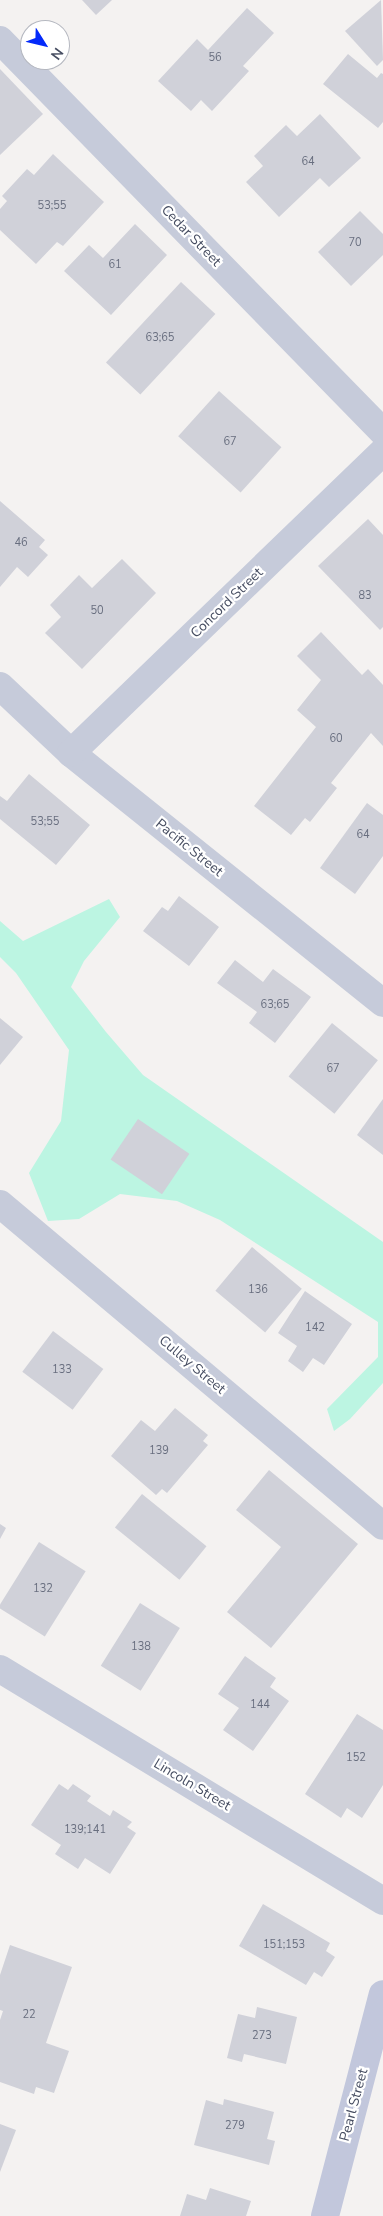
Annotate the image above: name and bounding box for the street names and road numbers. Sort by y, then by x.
street label: Cedar Street [158,202,224,270]
street label: Concord Street [187,564,267,642]
street label: Pacific Street [152,816,226,880]
street label: Culley Street [155,1332,229,1398]
street label: Lincoln Street [150,1755,234,1815]
street label: Pearl Street [336,2067,372,2143]

